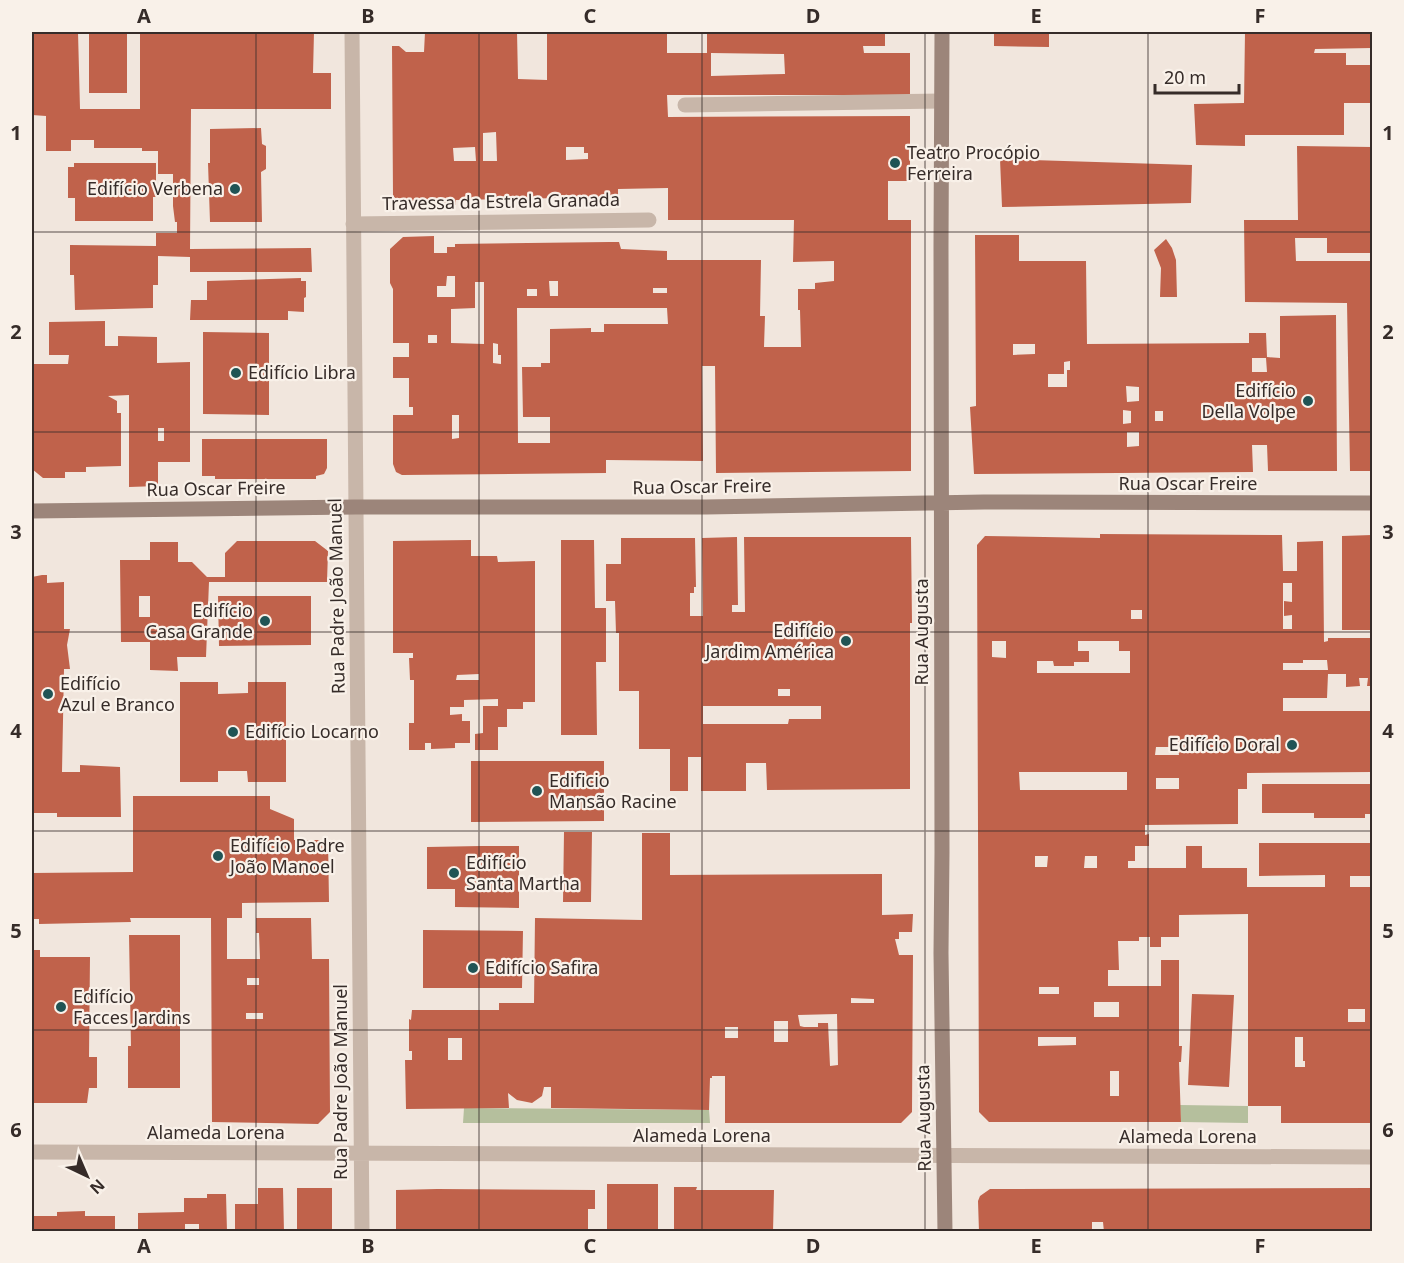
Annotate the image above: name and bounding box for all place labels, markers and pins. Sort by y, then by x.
place label: Teatro Procópio Ferreira [907,140,1040,185]
marker: Teatro Procópio Ferreira [888,156,902,170]
place label: Edifício Verbena [87,176,223,200]
marker: Edifício Verbena [228,182,242,196]
place label: Edifício Libra [248,360,356,384]
marker: Edifício Libra [229,366,243,380]
place label: Edifício Della Volpe [1201,378,1296,423]
marker: Edifício Della Volpe [1301,394,1315,408]
place label: Edifício Casa Grande [146,598,253,643]
marker: Edifício Casa Grande [258,614,272,628]
place label: Edifício Jardim América [703,618,834,663]
marker: Edifício Jardim América [839,634,853,648]
place label: Edifício Azul e Branco [60,671,175,716]
marker: Edifício Azul e Branco [41,687,55,701]
place label: Edifício Locarno [245,719,379,743]
marker: Edifício Locarno [226,725,240,739]
place label: Edifício Doral [1169,732,1280,756]
marker: Edifício Doral [1285,738,1299,752]
place label: Edificio Mansão Racine [549,768,677,813]
marker: Edificio Mansão Racine [530,784,544,798]
place label: Edifício Padre João Manoel [228,833,345,878]
marker: Edifício Padre João Manoel [211,849,225,863]
place label: Edifício Santa Martha [466,850,580,895]
marker: Edifício Santa Martha [447,866,461,880]
place label: Edifício Safira [485,955,598,979]
marker: Edifício Safira [466,961,480,975]
place label: Edifício Facces Jardins [73,984,191,1029]
marker: Edifício Facces Jardins [54,1000,68,1014]

